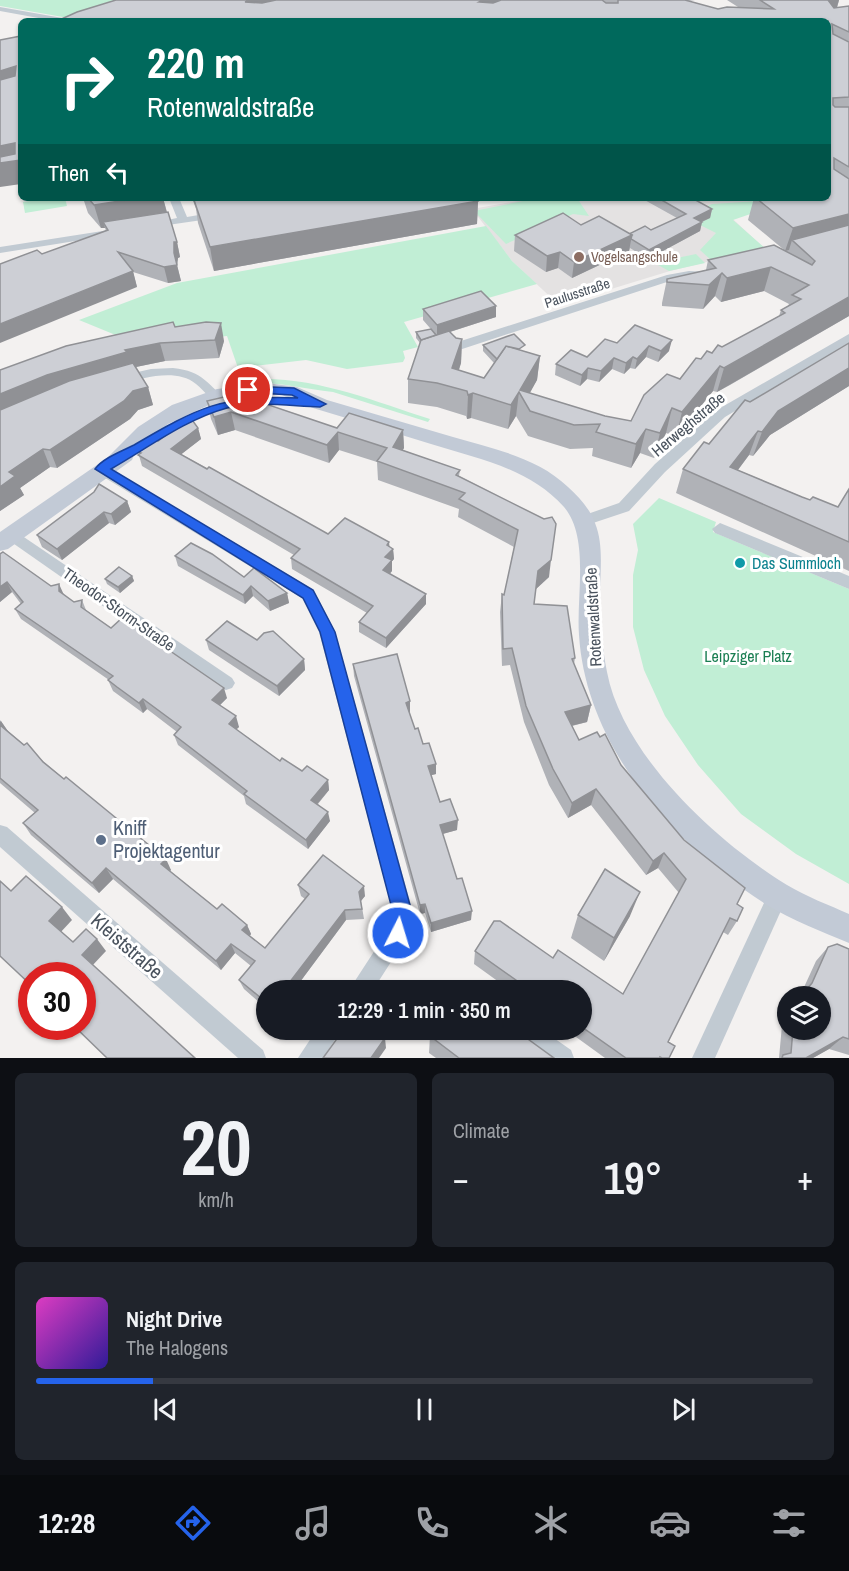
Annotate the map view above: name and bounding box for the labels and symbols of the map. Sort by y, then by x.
place label: Vogelsangschule [591,248,678,266]
marker: Vogelsangschule [572,250,586,264]
street label: Paulusstraße [542,274,612,312]
pin [222,364,273,415]
street label: Herweghstraße [647,387,729,461]
place label: Das Summloch [752,552,841,574]
marker: Das Summloch [733,556,747,570]
street label: Theodor-Storm-Straße [59,562,179,656]
street label: Rotenwaldstraße [579,567,607,667]
park label: Leipziger Platz [704,645,792,667]
place label: Kniff Projektagentur [113,814,220,864]
marker: Kniff Projektagentur [94,833,108,847]
position arrow [366,901,430,965]
street label: Kleiststraße [85,907,169,985]
speed limit sign: 30 [18,962,96,1040]

